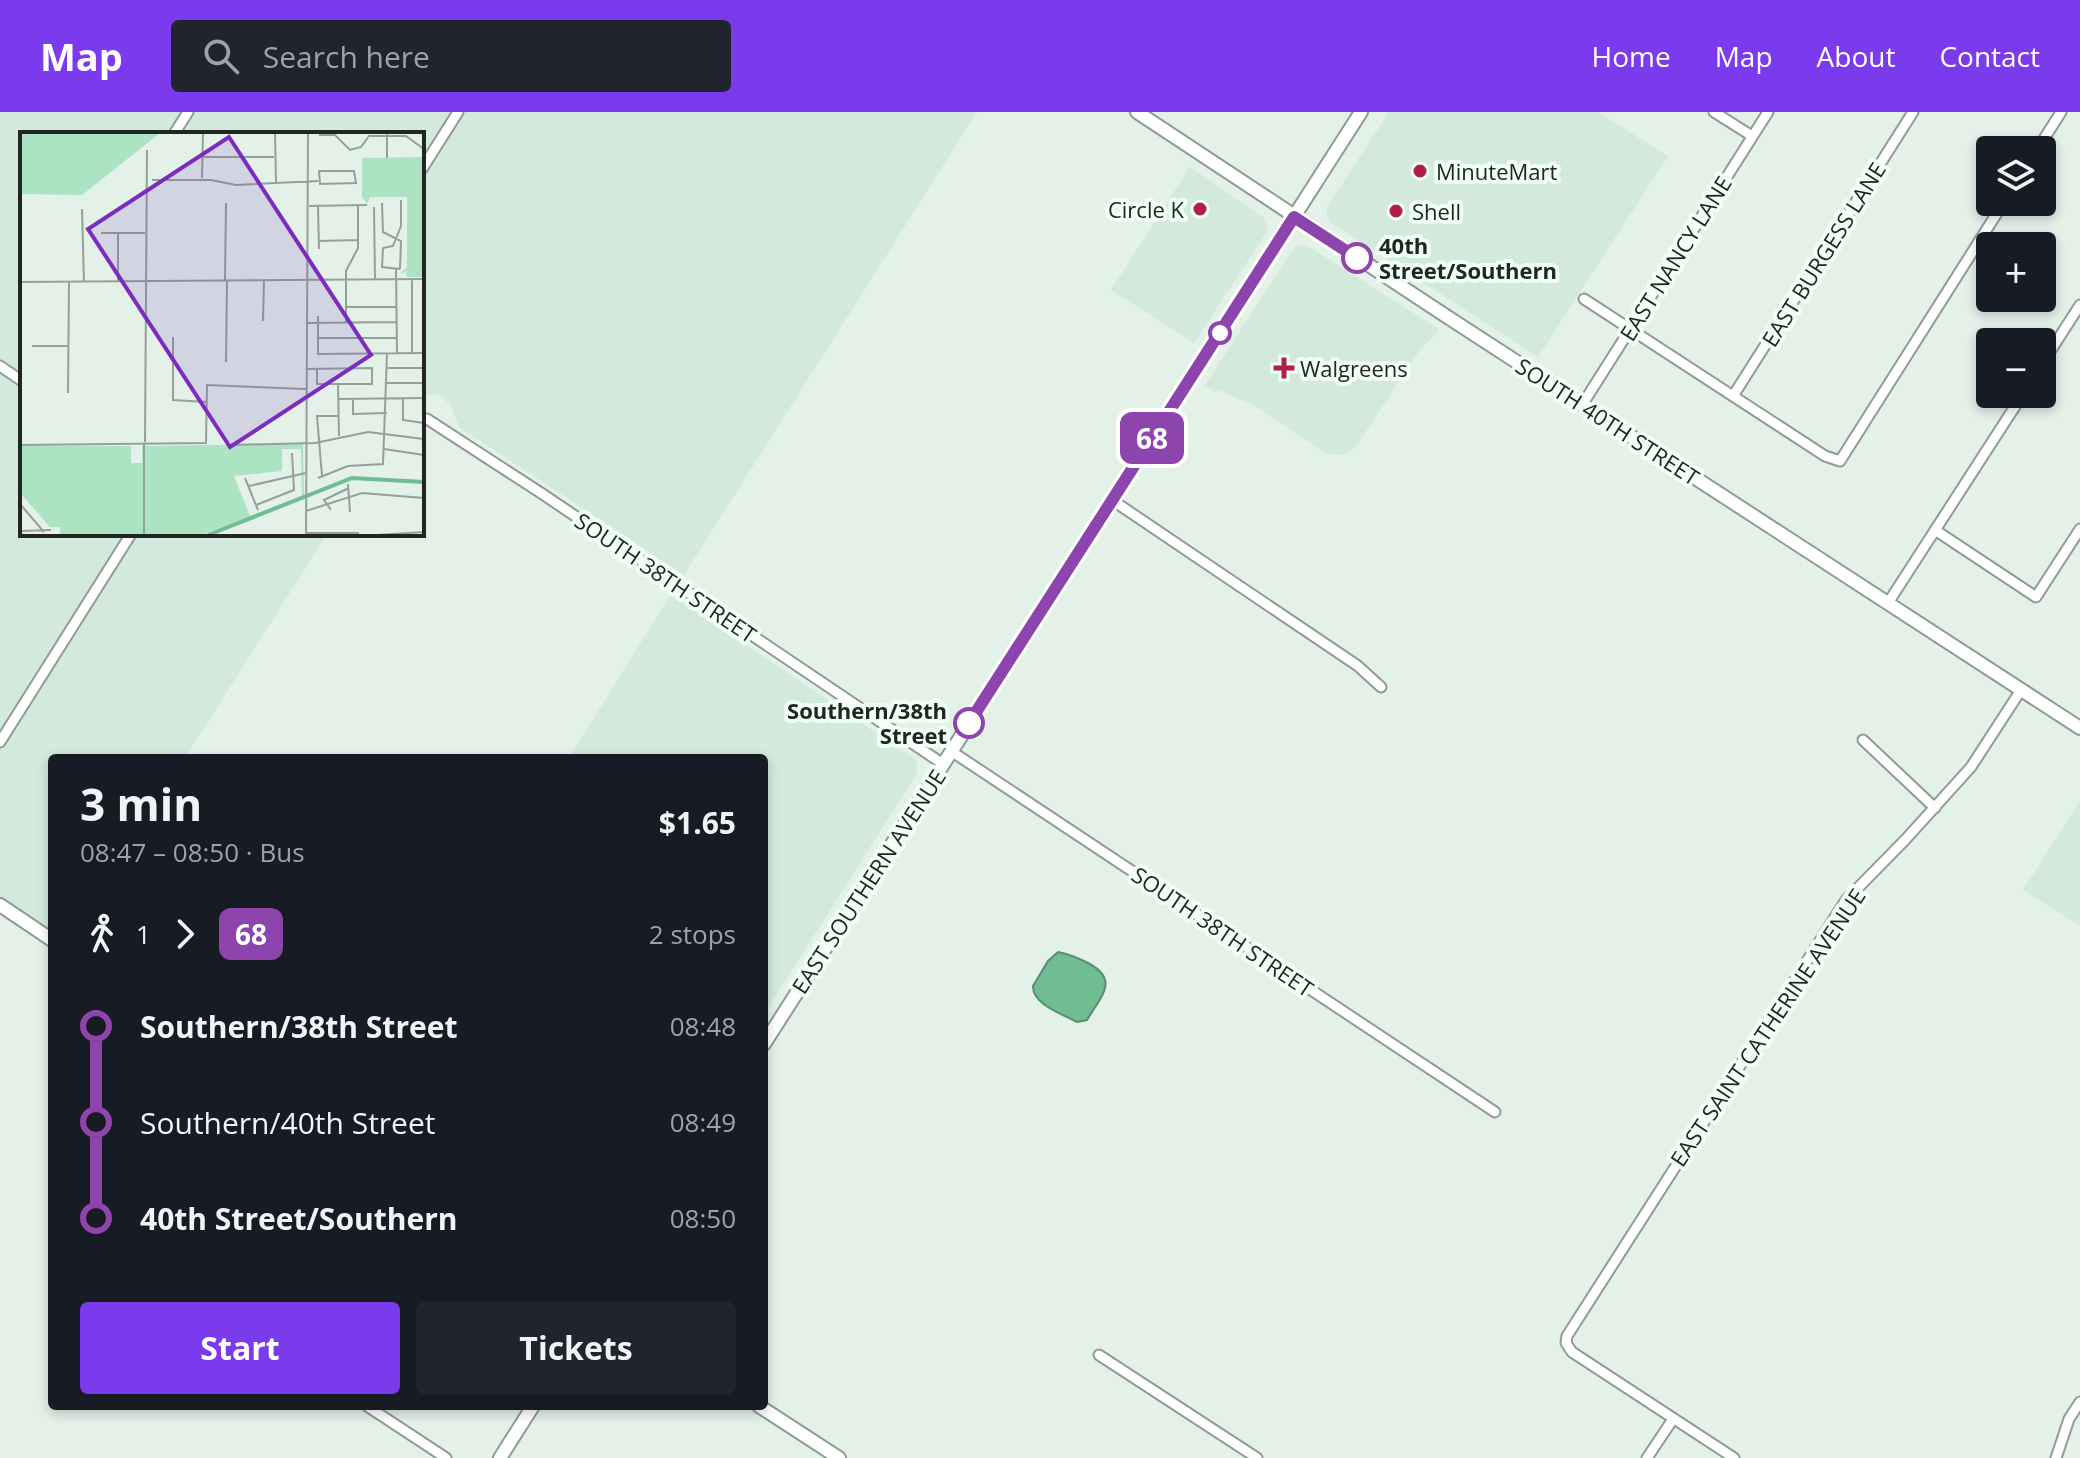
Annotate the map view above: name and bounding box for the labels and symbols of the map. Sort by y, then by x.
inset map [20,132,424,536]
place label: MinuteMart [1436,156,1558,186]
street label: EAST BURGESS LANE [1754,156,1892,352]
marker: MinuteMart [1411,162,1429,180]
street label: EAST NANCY LANE [1612,170,1738,346]
place label: Circle K [1108,194,1185,224]
place label: Shell [1412,196,1461,226]
marker: Circle K [1191,200,1209,218]
marker: Shell [1387,202,1405,220]
place label: 40th Street/Southern [1379,230,1557,285]
marker: 40th Street/Southern [1342,243,1372,273]
unlabelled marker [1209,322,1231,344]
street label: SOUTH 40TH STREET [1511,350,1705,492]
place label: Walgreens [1300,353,1408,383]
marker: Walgreens [1275,359,1293,377]
line badge: 68 [1116,412,1188,464]
street label: SOUTH 38TH STREET [569,505,763,649]
place label: Southern/38th Street [787,695,947,750]
marker: Southern/38th Street [954,708,984,738]
street label: EAST SOUTHERN AVENUE [784,763,952,999]
street label: SOUTH 38TH STREET [1126,859,1320,1003]
street label: EAST SAINT CATHERINE AVENUE [1663,882,1871,1172]

